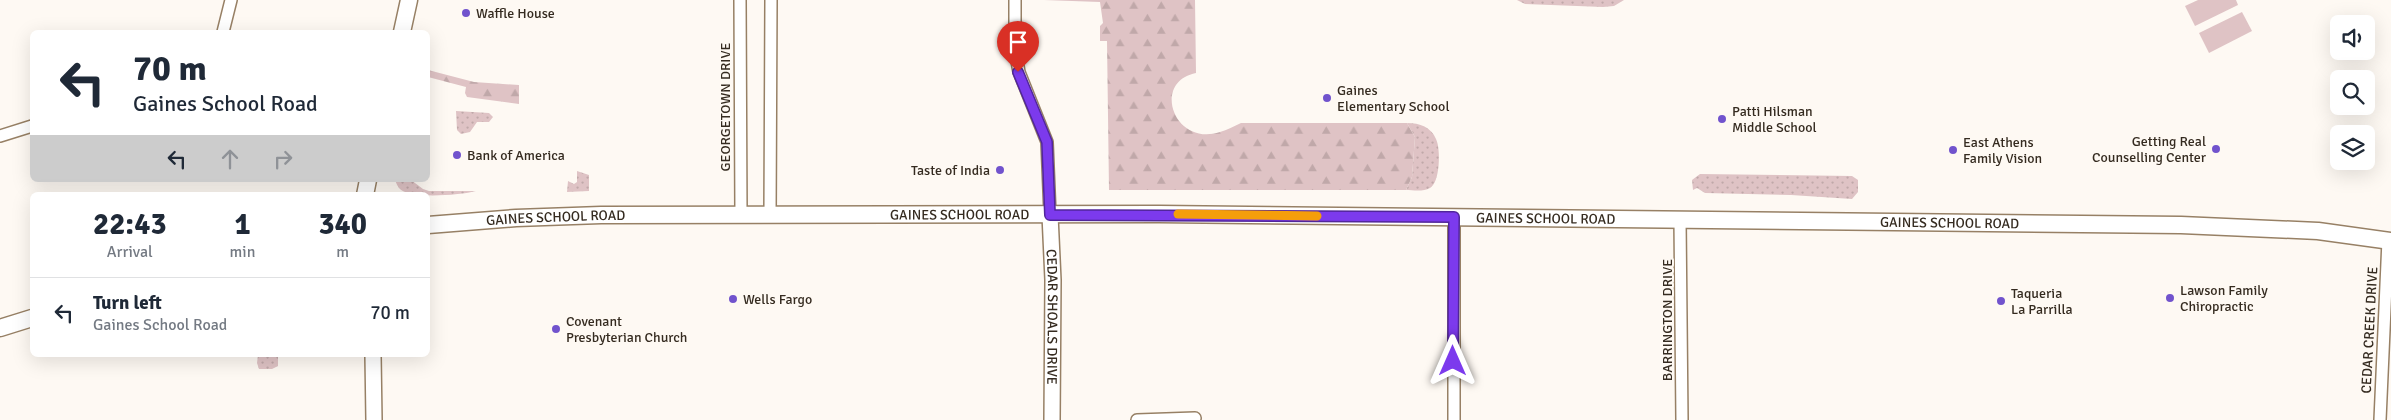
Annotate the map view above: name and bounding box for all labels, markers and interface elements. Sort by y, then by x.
place label: Waffle House [476,5,555,22]
marker: Waffle House [460,7,472,19]
map controls [2330,15,2375,170]
button: sound [2330,15,2375,60]
pin [997,21,1039,72]
icon: arrive [1004,28,1032,56]
street label: GEORGETOWN DRIVE [717,42,734,171]
text: 70 m [133,47,207,90]
icon: left [50,50,115,115]
button: search [2330,70,2375,115]
place label: Gaines Elementary School [1337,82,1450,115]
text: Gaines School Road [133,90,318,117]
marker: Gaines Elementary School [1321,92,1333,104]
place label: Patti Hilsman Middle School [1732,103,1817,136]
marker: Patti Hilsman Middle School [1716,113,1728,125]
button: layers [2330,125,2375,170]
place label: Getting Real Counselling Center [2092,133,2207,166]
place label: East Athens Family Vision [1963,134,2042,167]
marker: Getting Real Counselling Center [2210,143,2222,155]
marker: East Athens Family Vision [1947,144,1959,156]
icon: left [163,145,191,173]
icon: ahead [216,145,244,173]
icon: right [269,145,297,173]
place label: Bank of America [467,147,565,164]
marker: Bank of America [451,149,463,161]
place label: Taste of India [911,162,990,179]
marker: Taste of India [994,164,1006,176]
text: 22:43 [93,206,167,243]
text: 1 [234,206,251,243]
text: 340 [318,206,367,243]
street label: GAINES SCHOOL ROAD [890,206,1029,223]
street label: GAINES SCHOOL ROAD [486,207,625,229]
street label: GAINES SCHOOL ROAD [1476,209,1615,228]
street label: GAINES SCHOOL ROAD [1880,214,2019,232]
text: Arrival [107,242,153,262]
text: min [230,242,255,262]
text: m [336,242,349,262]
street label: CEDAR SHOALS DRIVE [1043,249,1061,385]
street label: BARRINGTON DRIVE [1659,259,1676,381]
street label: CEDAR CREEK DRIVE [2358,266,2381,394]
place label: Lawson Family Chiropractic [2180,282,2268,315]
place label: Taqueria La Parrilla [2011,285,2073,318]
text: Turn left [93,291,162,315]
place label: Wells Fargo [743,291,812,308]
marker: Lawson Family Chiropractic [2164,292,2176,304]
marker: Wells Fargo [727,293,739,305]
marker: Taqueria La Parrilla [1995,295,2007,307]
icon: left [50,299,78,327]
text: 70 m [370,301,410,325]
place label: Covenant Presbyterian Church [566,313,687,346]
text: Gaines School Road [93,315,227,335]
marker: Covenant Presbyterian Church [550,323,562,335]
position arrow [1426,334,1478,386]

